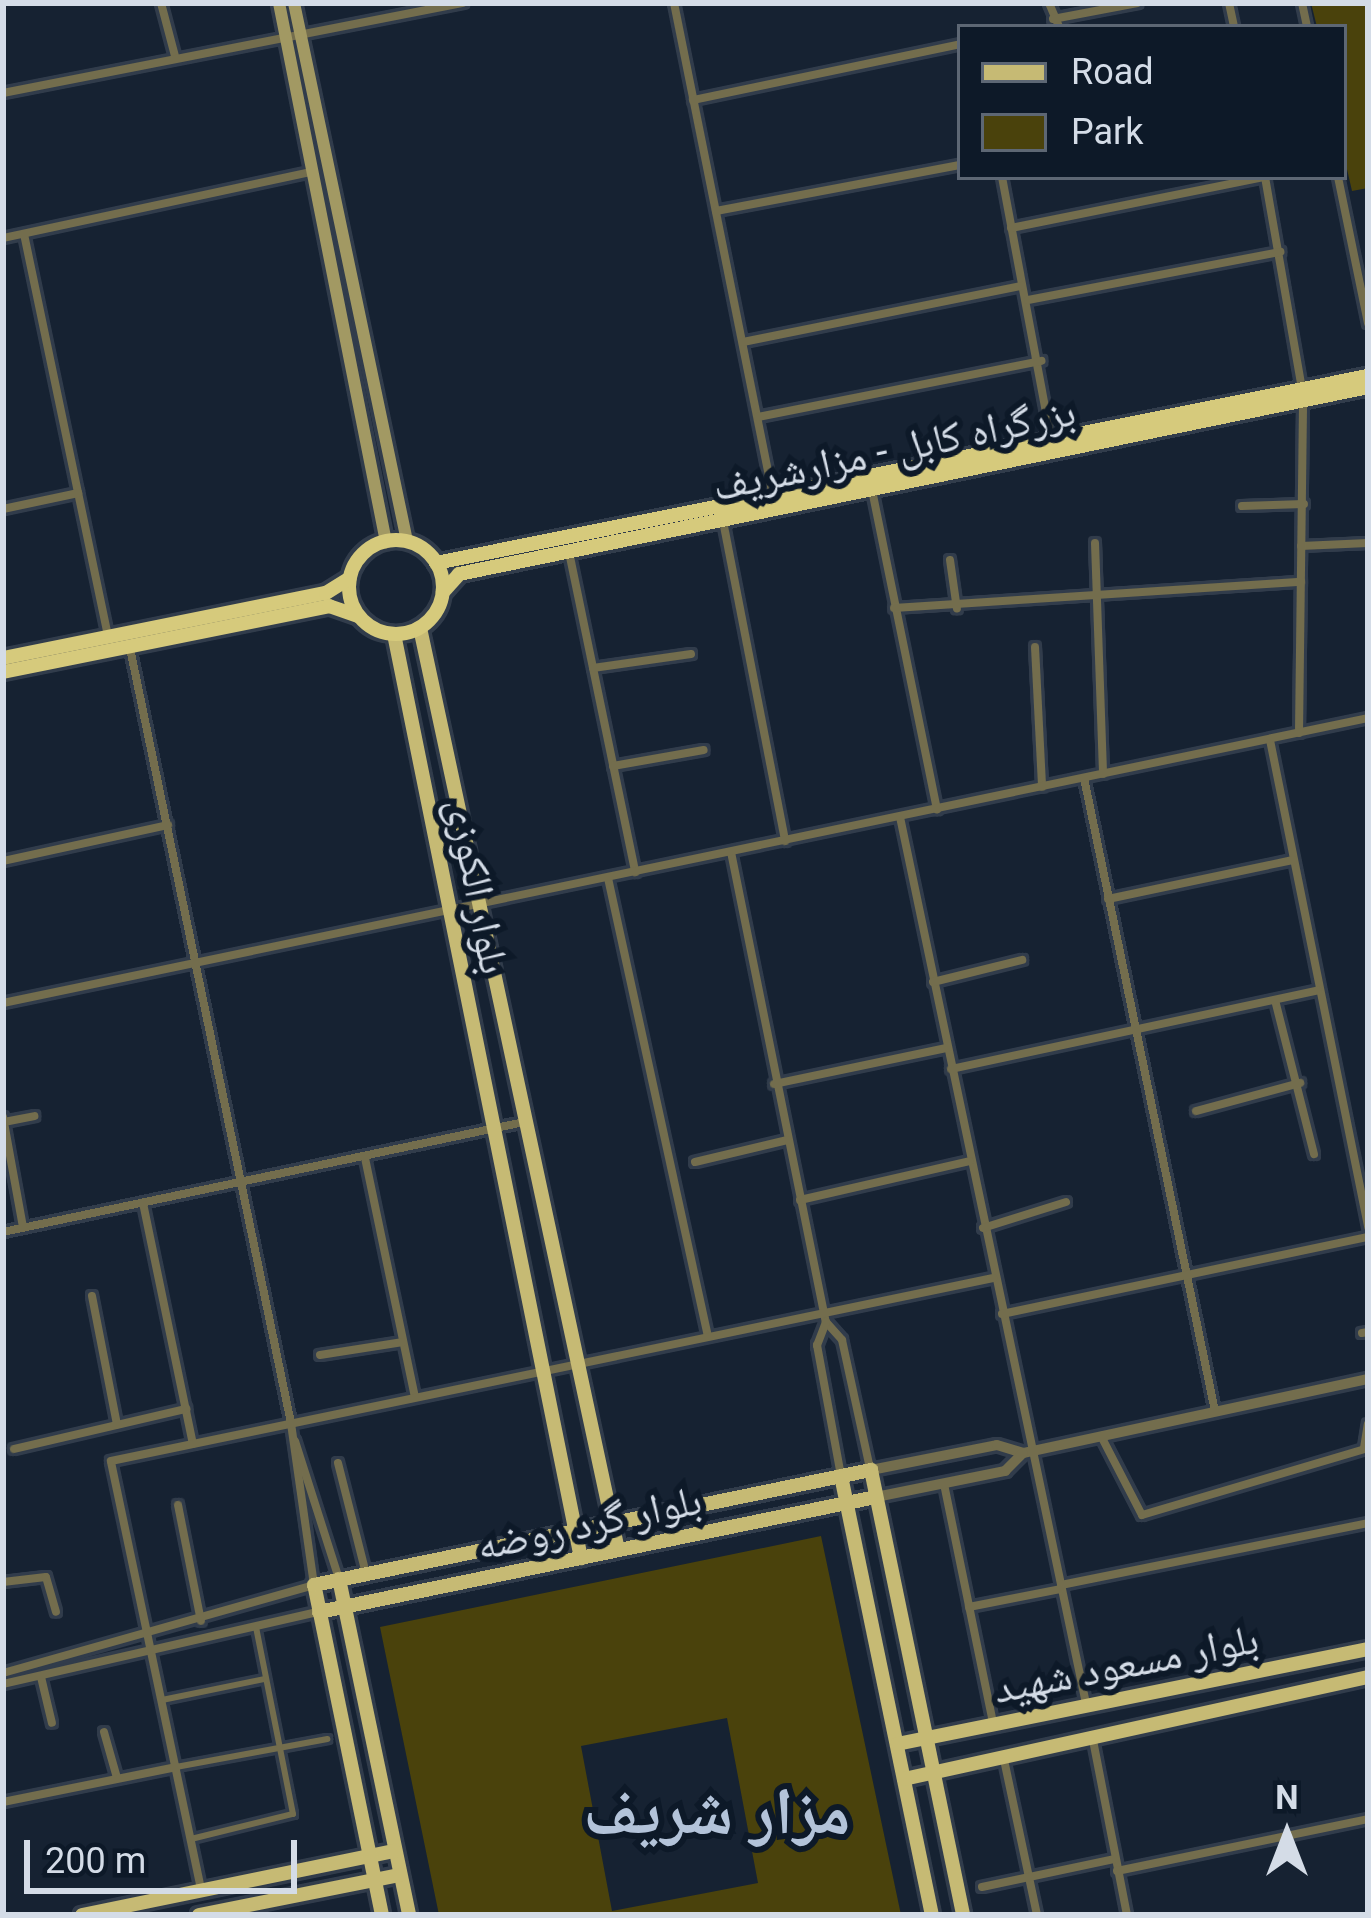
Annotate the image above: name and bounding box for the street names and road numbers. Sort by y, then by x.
street label: بزرگراه کابل - مزارشریف [708,386,1080,512]
street label: بلوار الکوزی [436,794,520,978]
street label: بلوار گرد روضه [472,1475,706,1571]
street label: بلوار مسعود شهید [989,1614,1263,1714]

